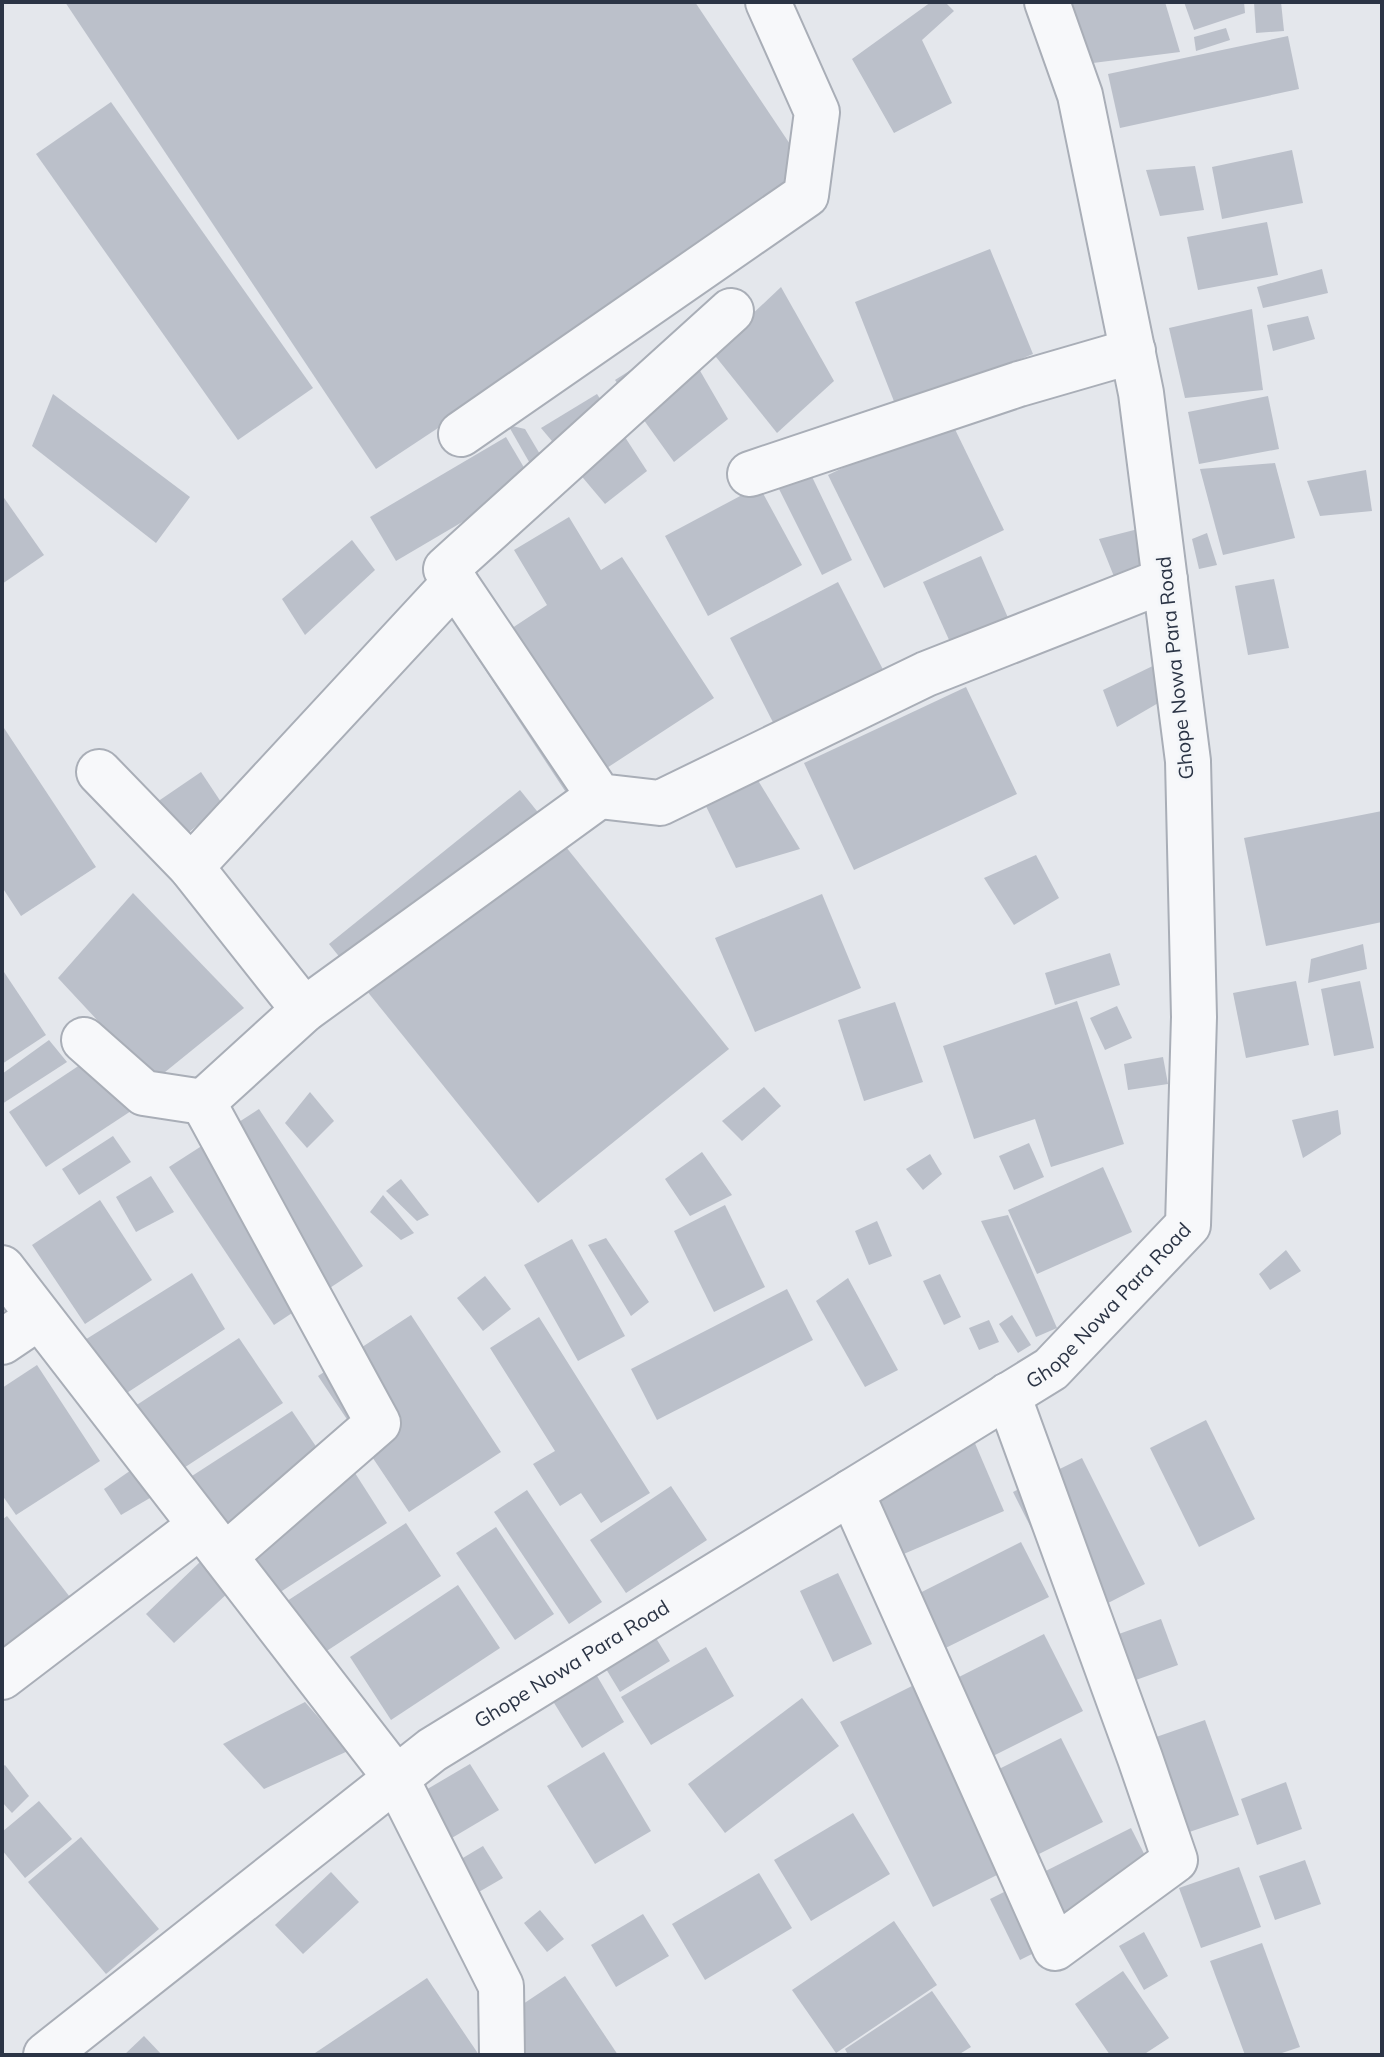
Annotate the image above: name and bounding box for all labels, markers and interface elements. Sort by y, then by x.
street label: Ghope Nowa Para Road [1150,555,1199,781]
street label: Ghope Nowa Para Road [1021,1217,1196,1393]
street label: Ghope Nowa Para Road [469,1594,674,1733]

